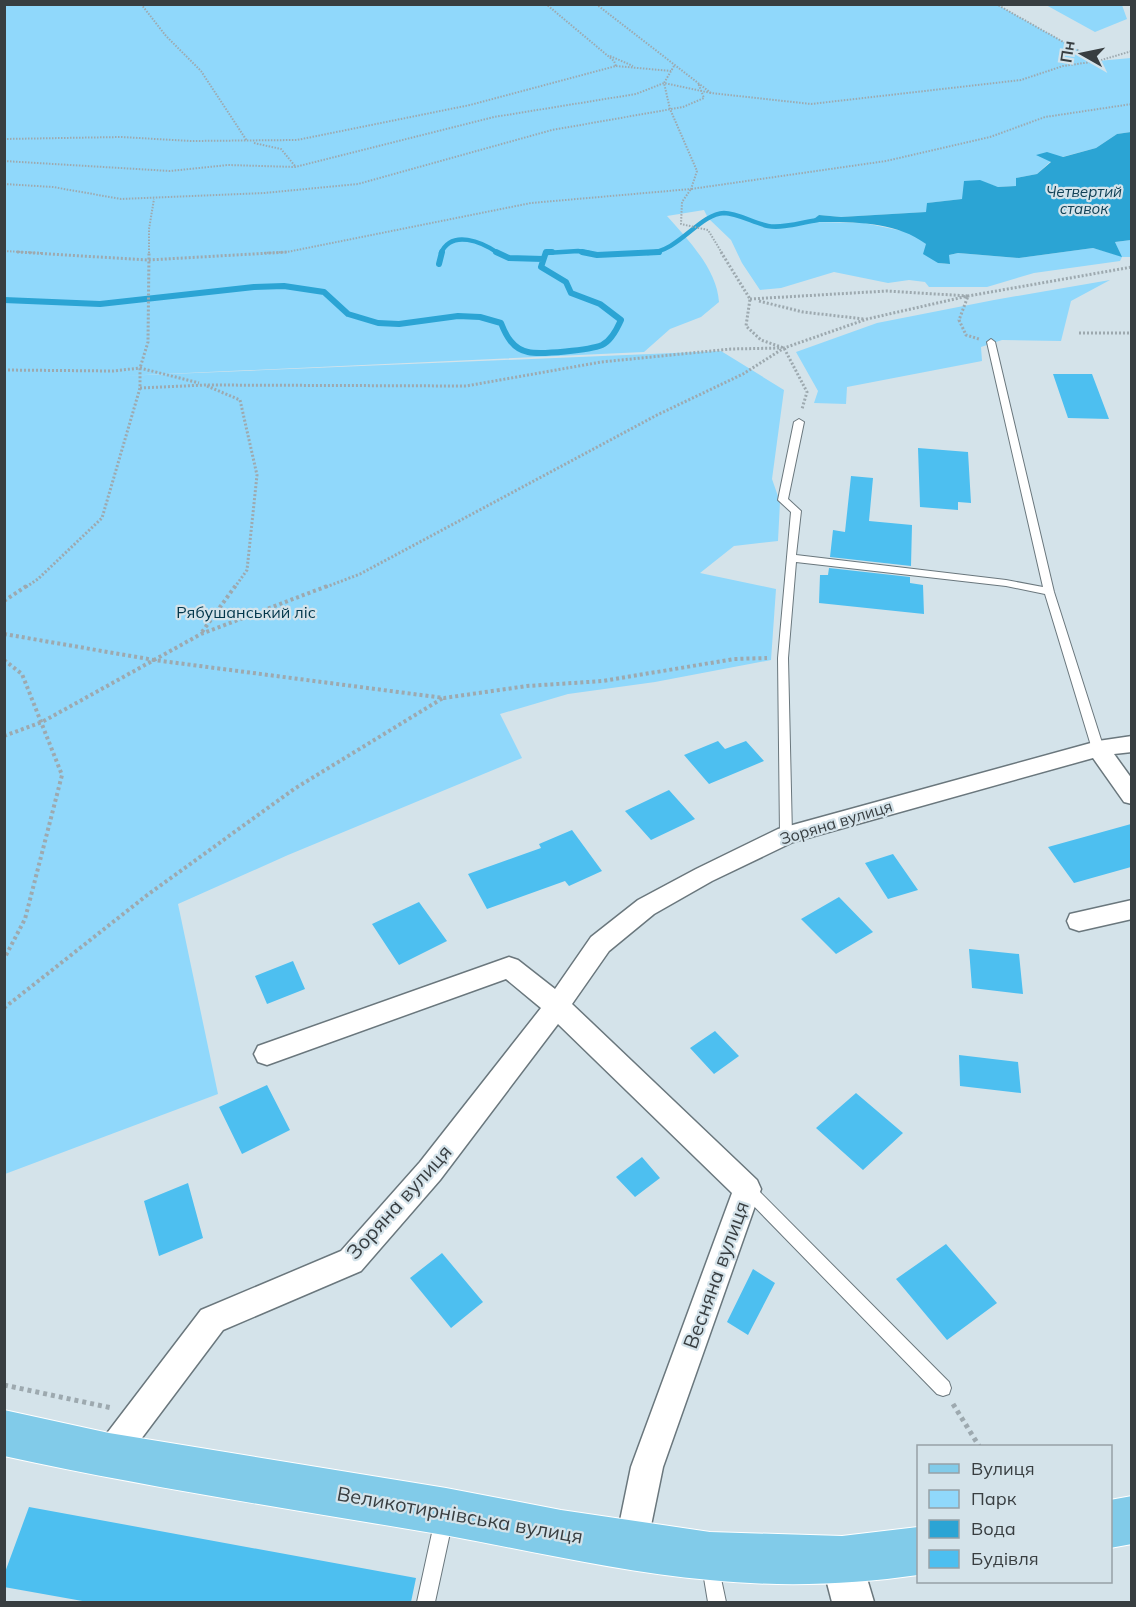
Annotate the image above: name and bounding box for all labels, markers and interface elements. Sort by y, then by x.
north arrow [1052,24,1112,84]
text: Пн [1056,39,1079,64]
water label: Четвертий ставок [1046,182,1122,218]
park label: Рябушанський ліс [176,602,316,622]
street label: Зоряна вулиця [777,795,895,849]
street label: Зоряна вулиця [341,1139,457,1264]
street label: Весняна вулиця [677,1198,754,1352]
legend [917,1445,1112,1583]
text: Вулиця [971,1457,1035,1480]
street label: Великотирнівська вулиця [335,1481,585,1548]
text: Парк [971,1487,1017,1510]
text: Вода [971,1517,1016,1540]
text: Будівля [971,1547,1039,1570]

